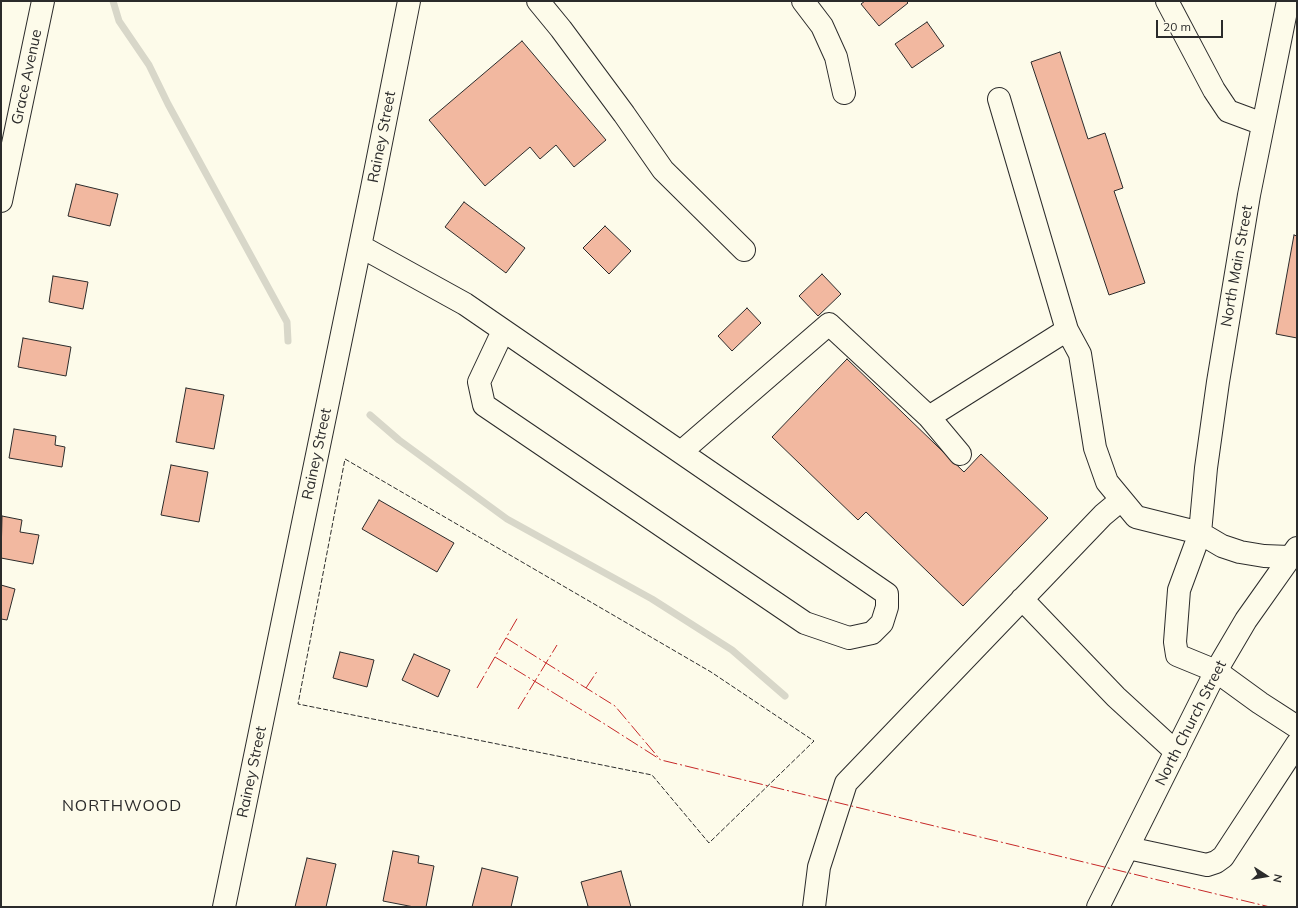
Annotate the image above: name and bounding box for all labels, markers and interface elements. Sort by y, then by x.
scale bar [1158,12,1225,38]
text: 20 m [1163,19,1191,34]
street label: Grace Avenue [8,28,46,126]
street label: Rainey Street [364,90,400,184]
street label: North Main Street [1217,204,1257,328]
street label: Rainey Street [299,407,335,501]
street label: North Church Street [1152,657,1230,789]
street label: Rainey Street [234,725,270,819]
district label: NORTHWOOD [62,796,182,816]
north arrow [1246,856,1286,896]
text: N [1270,873,1285,884]

